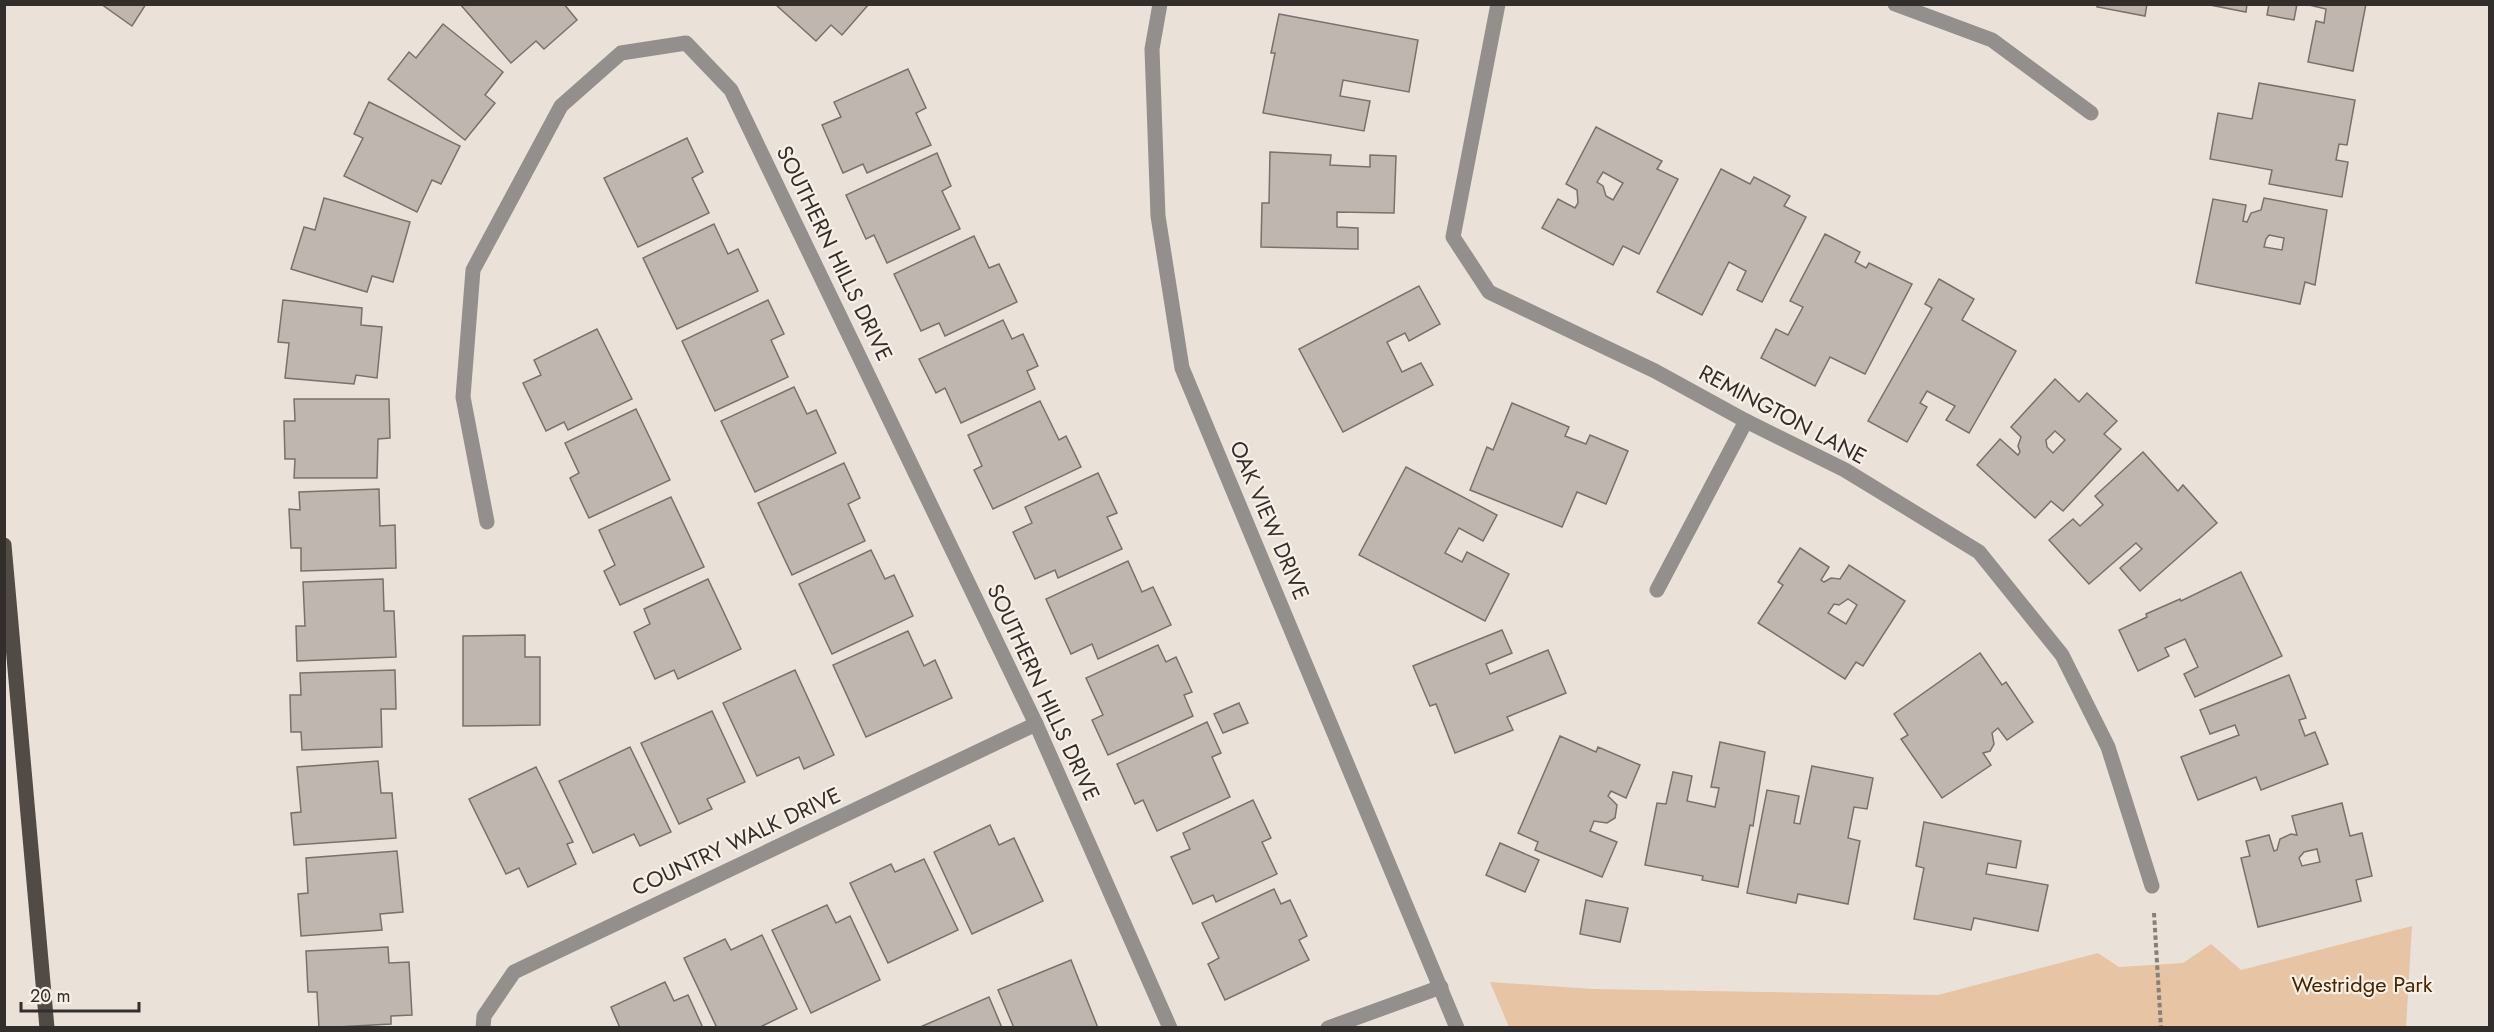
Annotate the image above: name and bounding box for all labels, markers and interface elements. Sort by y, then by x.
street label: SOUTHERN HILLS DRIVE [769,140,901,366]
street label: REMINGTON LANE [1694,356,1872,472]
street label: OAK VIEW DRIVE [1222,436,1318,604]
street label: SOUTHERN HILLS DRIVE [980,578,1108,806]
street label: COUNTRY WALK DRIVE [626,779,846,903]
park label: Westridge Park [2292,968,2433,1000]
scale bar [21,975,140,1013]
text: 20 m [30,983,70,1009]

